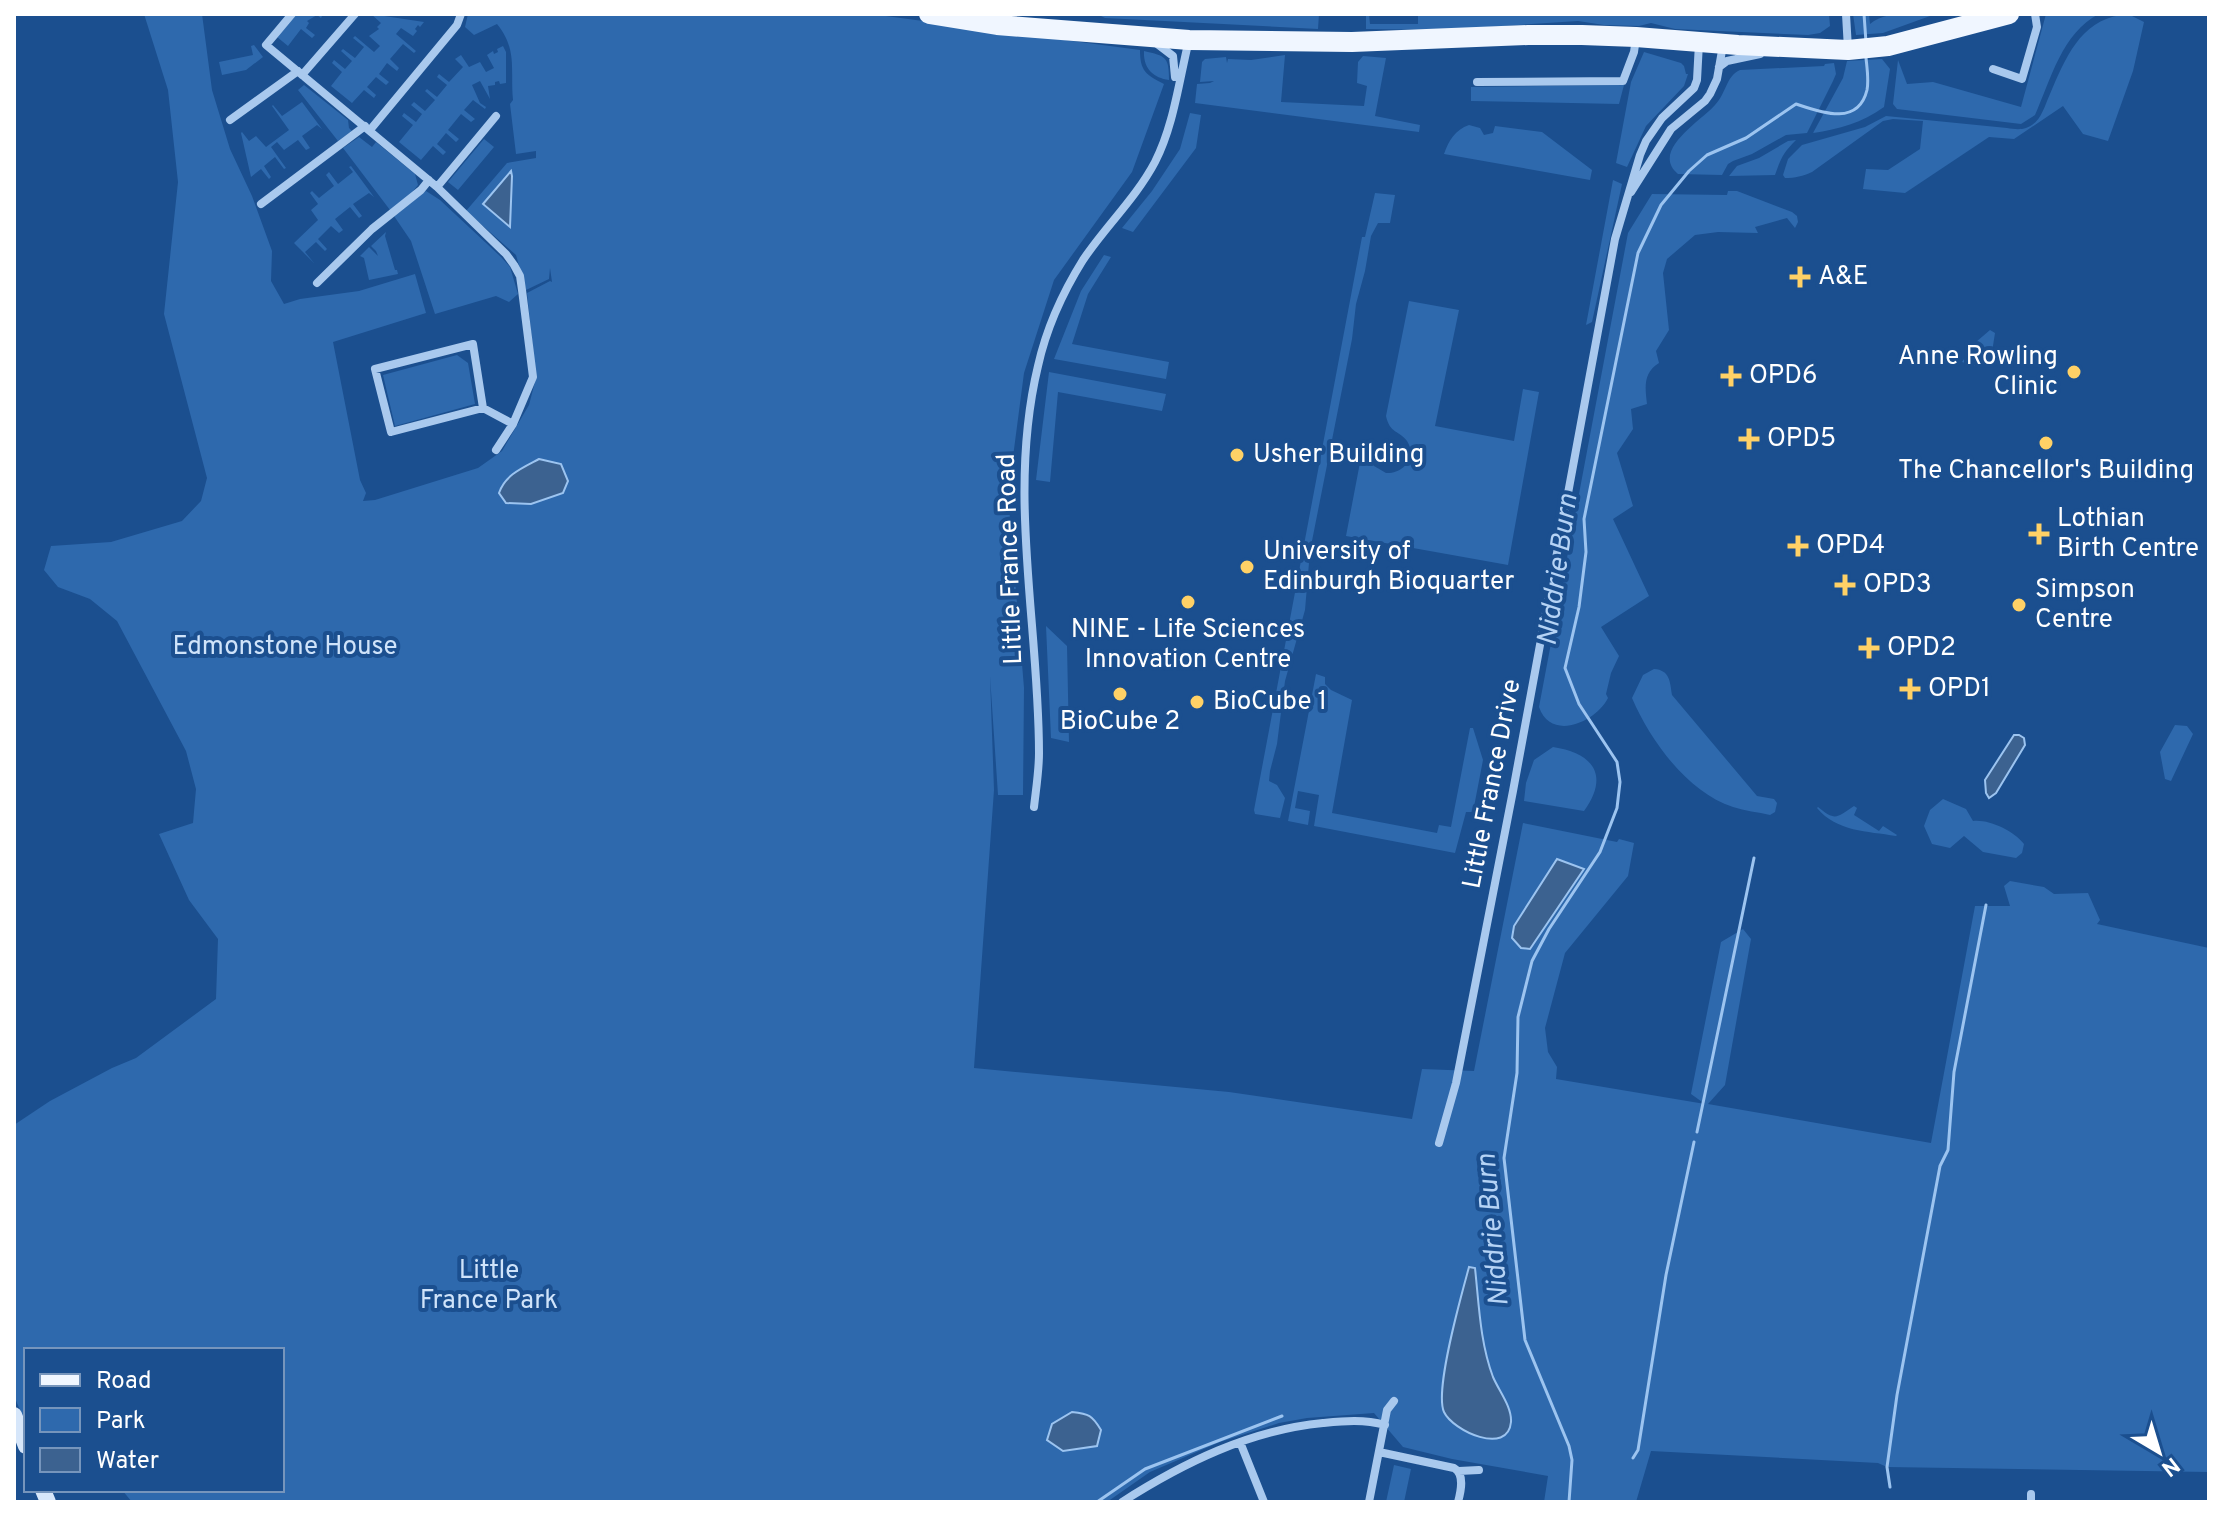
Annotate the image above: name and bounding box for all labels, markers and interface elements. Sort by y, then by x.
place label: A&E [1818,261,1868,294]
marker: A&E [1789,266,1811,288]
place label: Anne Rowling Clinic [1898,341,2058,404]
place label: OPD6 [1749,360,1818,393]
marker: Anne Rowling Clinic [2065,363,2083,381]
marker: OPD6 [1720,365,1742,387]
place label: OPD5 [1767,423,1836,456]
marker: OPD5 [1738,428,1760,450]
marker: The Chancellor's Building [2037,434,2055,452]
place label: Usher Building [1253,439,1424,472]
marker: Usher Building [1228,446,1246,464]
street label: Little France Road [991,453,1031,665]
place label: The Chancellor's Building [1898,455,2194,488]
water label: Niddrie Burn [1531,492,1587,648]
place label: Lothian Birth Centre [2057,503,2199,566]
marker: Lothian Birth Centre [2028,523,2050,545]
place label: OPD4 [1816,530,1885,563]
marker: OPD4 [1787,535,1809,557]
place label: University of Edinburgh Bioquarter [1263,536,1514,599]
marker: University of Edinburgh Bioquarter [1238,558,1256,576]
place label: OPD3 [1863,569,1932,602]
marker: OPD3 [1834,574,1856,596]
place label: Simpson Centre [2035,574,2135,637]
marker: NINE - Life Sciences Innovation Centre [1179,593,1197,611]
marker: Simpson Centre [2010,596,2028,614]
place label: NINE - Life Sciences Innovation Centre [1071,614,1305,677]
park label: Edmonstone House [172,631,398,664]
place label: OPD2 [1887,632,1956,665]
marker: OPD2 [1858,637,1880,659]
place label: OPD1 [1928,673,1991,706]
street label: Little France Drive [1456,676,1530,892]
marker: OPD1 [1899,678,1921,700]
marker: BioCube 2 [1111,685,1129,703]
place label: BioCube 1 [1213,686,1327,719]
marker: BioCube 1 [1188,693,1206,711]
place label: BioCube 2 [1060,706,1180,739]
water label: Niddrie Burn [1469,1152,1519,1308]
park label: Little France Park [420,1255,558,1318]
legend [24,1348,284,1492]
text: Road [96,1367,152,1397]
text: Park [96,1407,146,1437]
north arrow [2119,1412,2199,1492]
text: Water [96,1447,159,1477]
text: N [2155,1450,2184,1481]

